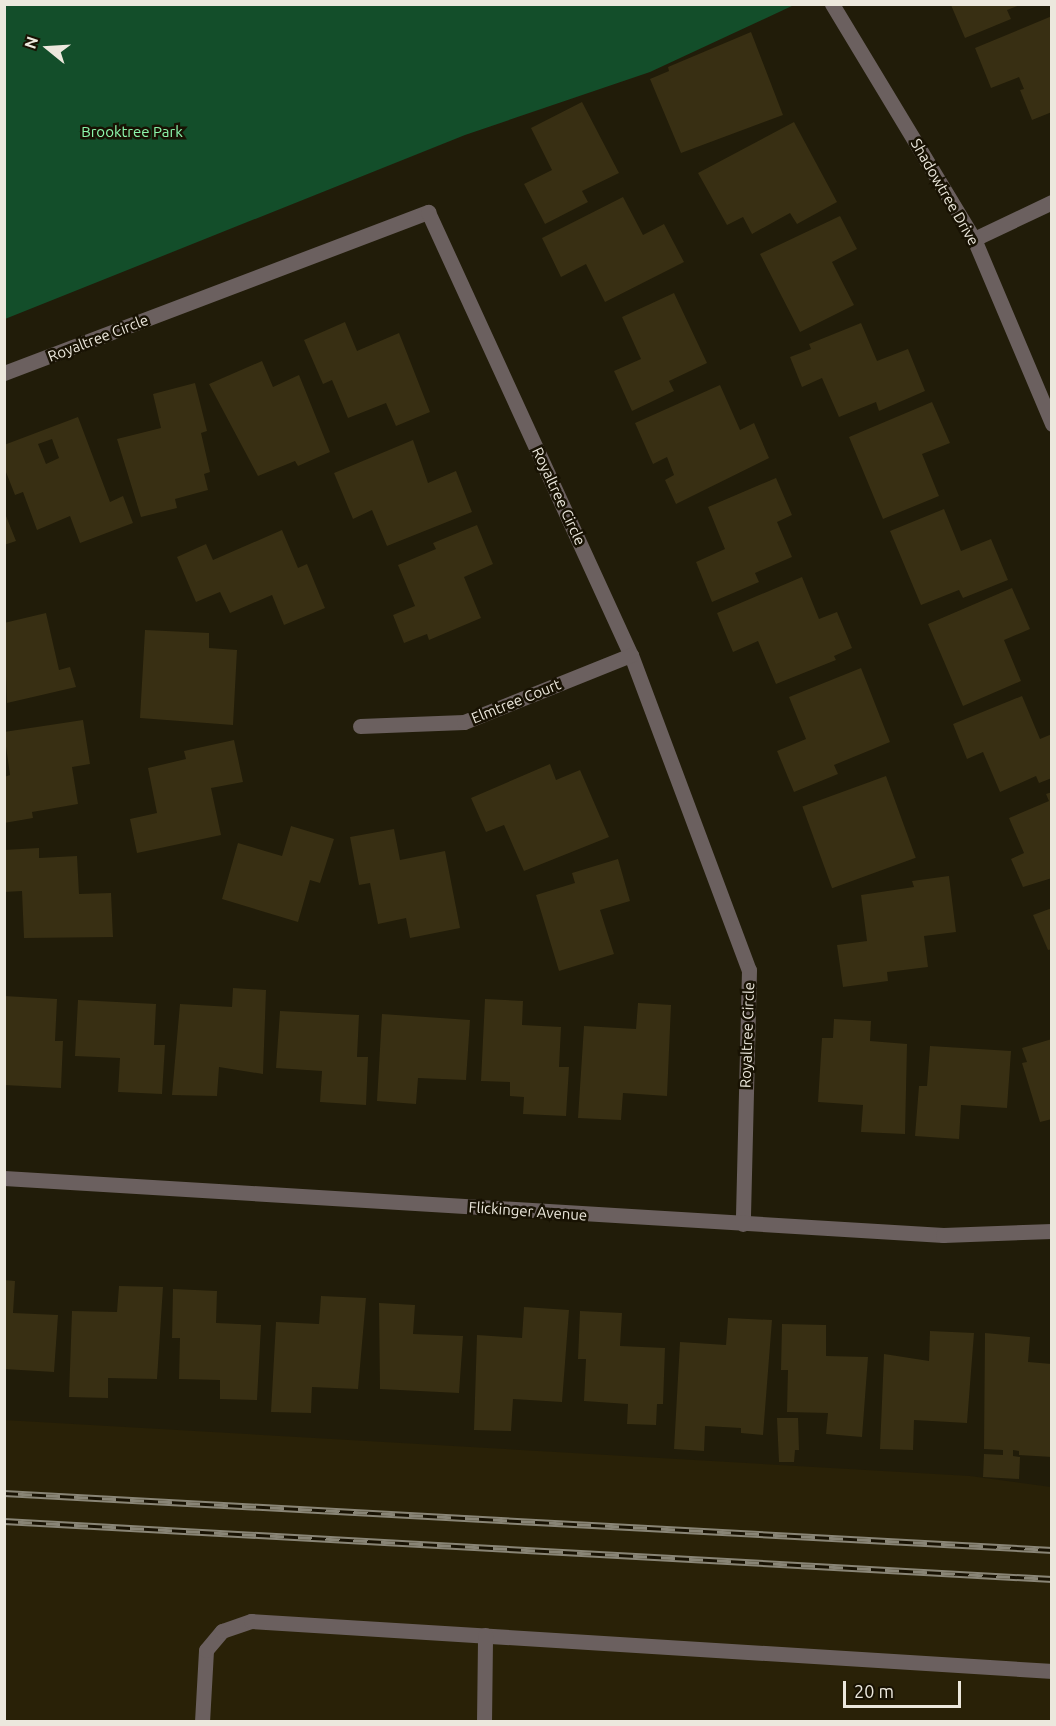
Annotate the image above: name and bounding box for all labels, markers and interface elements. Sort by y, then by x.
north arrow [18,18,78,78]
text: N [20,34,41,51]
park label: Brooktree Park [81,123,183,141]
street label: Shadowtree Drive [907,135,983,249]
street label: Royaltree Circle [45,311,151,365]
street label: Royaltree Circle [528,444,590,548]
street label: Elmtree Court [469,675,563,727]
street label: Royaltree Circle [736,982,758,1088]
street label: Flickinger Avenue [468,1198,588,1224]
scale bar [846,1669,964,1707]
text: 20 m [854,1681,894,1701]

